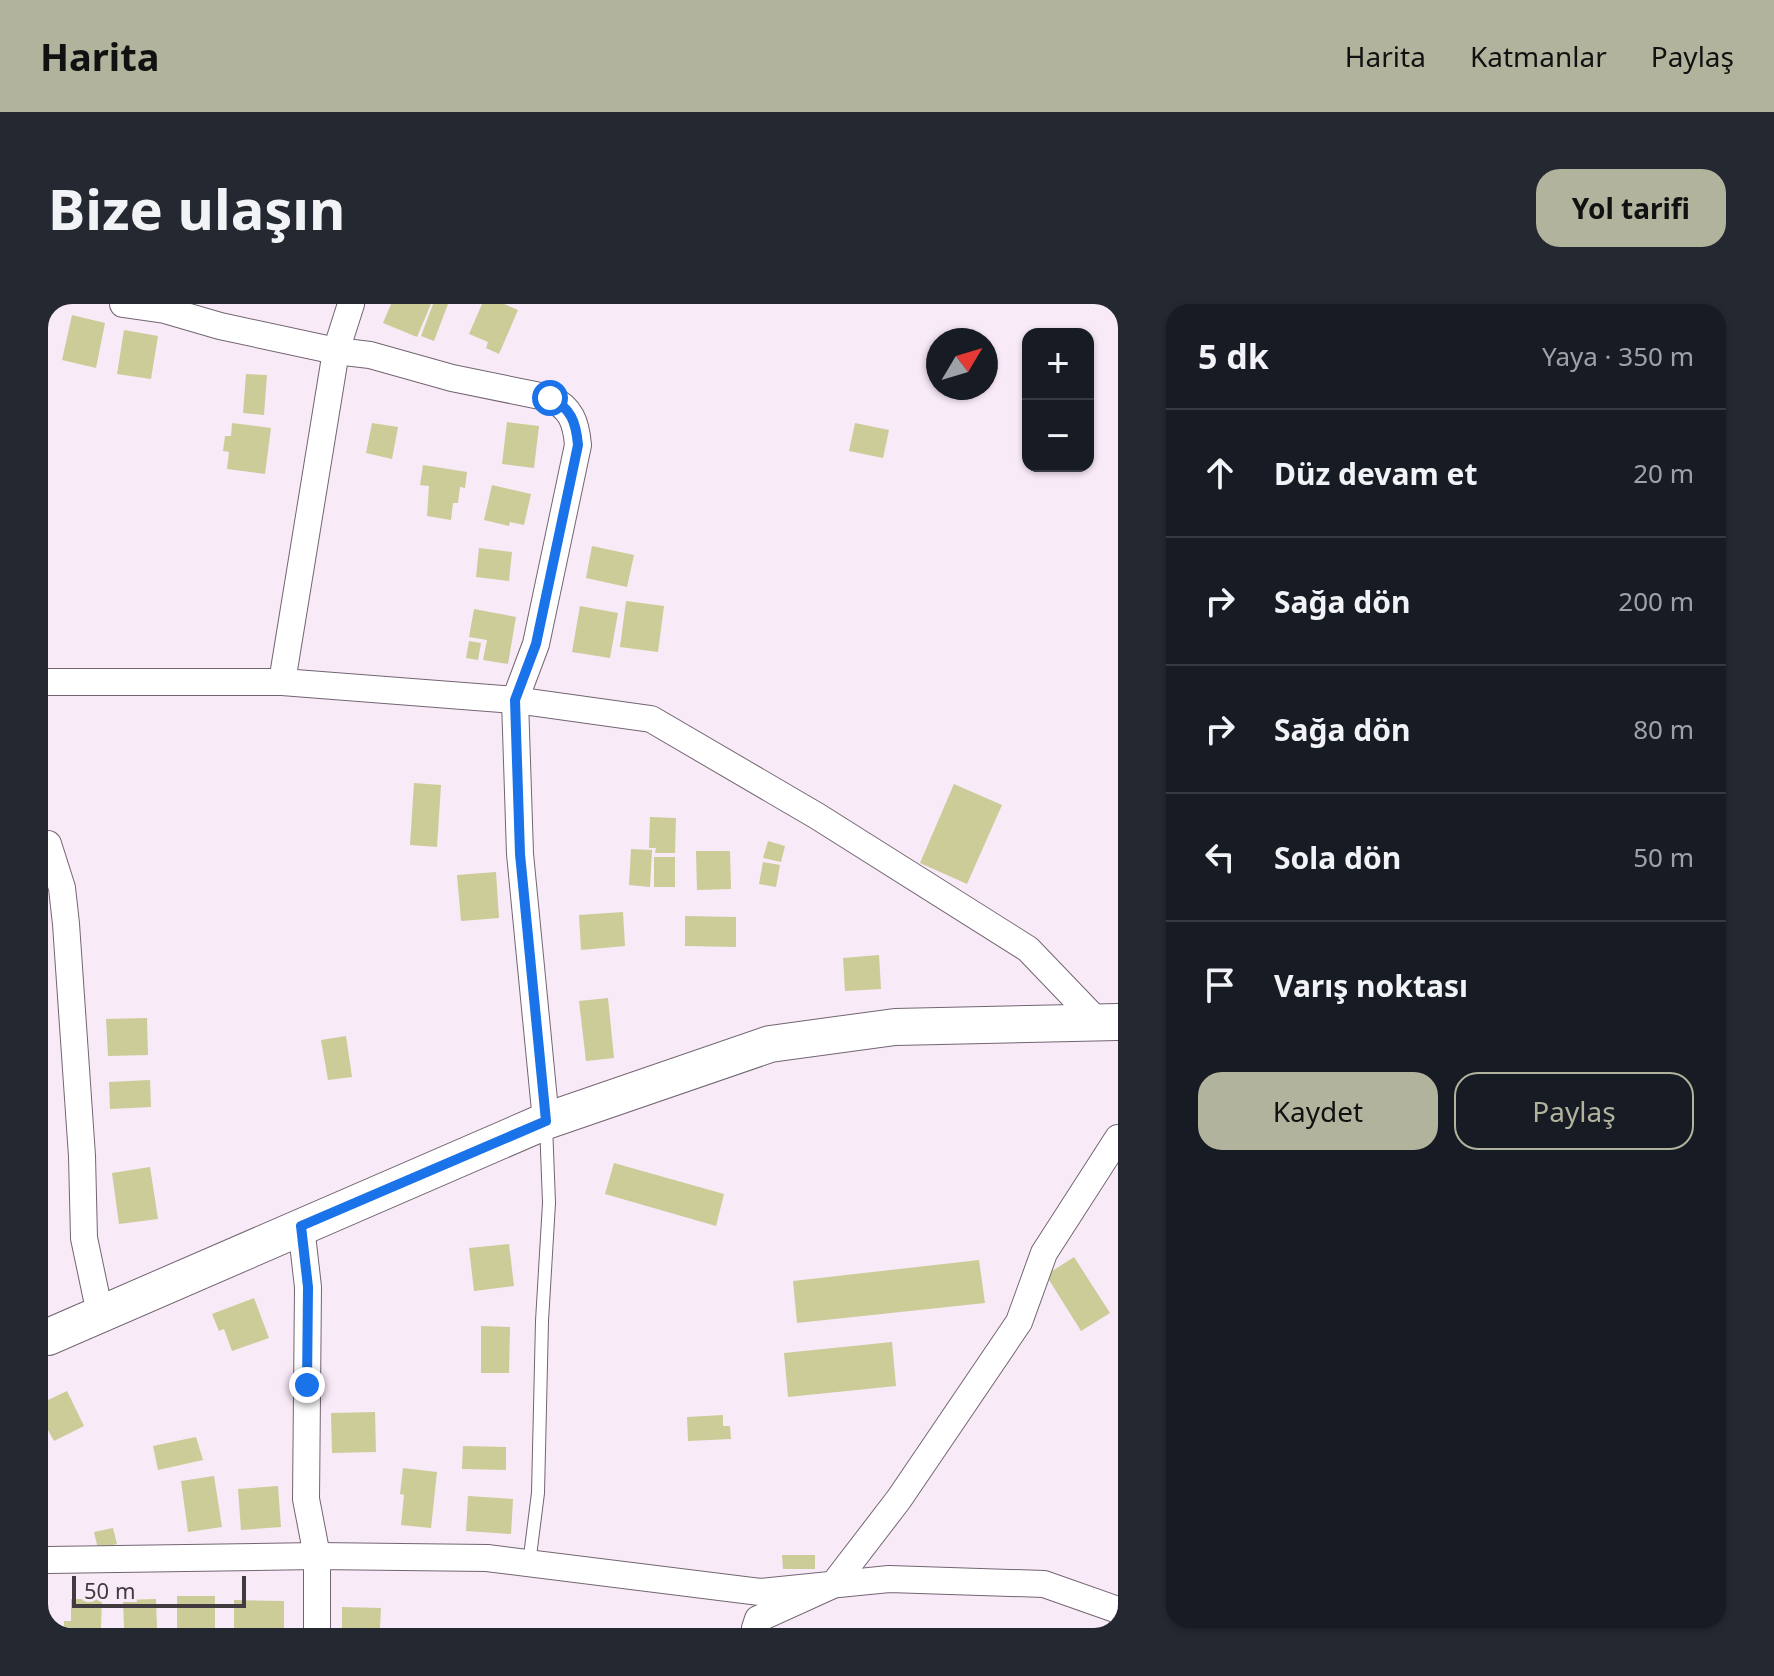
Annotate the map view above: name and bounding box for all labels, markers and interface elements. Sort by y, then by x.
text: Harita [40,30,159,82]
text: Harita [1345,37,1426,75]
text: Katmanlar [1470,37,1607,75]
text: Paylaş [1651,37,1734,75]
button: Yol tarifi [1536,169,1726,247]
text: Bize ulaşın [48,170,345,246]
north arrow [926,328,998,400]
map controls [1022,328,1094,472]
button: + [1022,328,1094,400]
text: 5 dk [1198,333,1269,379]
text: Yaya · 350 m [1542,338,1694,374]
route start [532,380,568,416]
button: − [1022,400,1094,472]
icon: ahead [1198,451,1242,495]
text: Düz devam et [1274,453,1477,494]
text: 20 m [1633,455,1694,491]
icon: right [1198,579,1242,623]
text: Sağa dön [1274,581,1410,622]
text: 200 m [1618,583,1694,619]
icon: right [1198,707,1242,751]
text: Sağa dön [1274,709,1410,750]
text: 80 m [1633,711,1694,747]
icon: left [1198,835,1242,879]
text: Sola dön [1274,837,1401,878]
text: 50 m [1633,839,1694,875]
icon: arrive [1198,963,1242,1007]
text: Varış noktası [1274,965,1468,1006]
button: Kaydet [1198,1072,1438,1150]
button: Paylaş [1454,1072,1694,1150]
route end [289,1367,325,1403]
scale bar [72,1572,246,1608]
text: 50 m [84,1575,135,1605]

